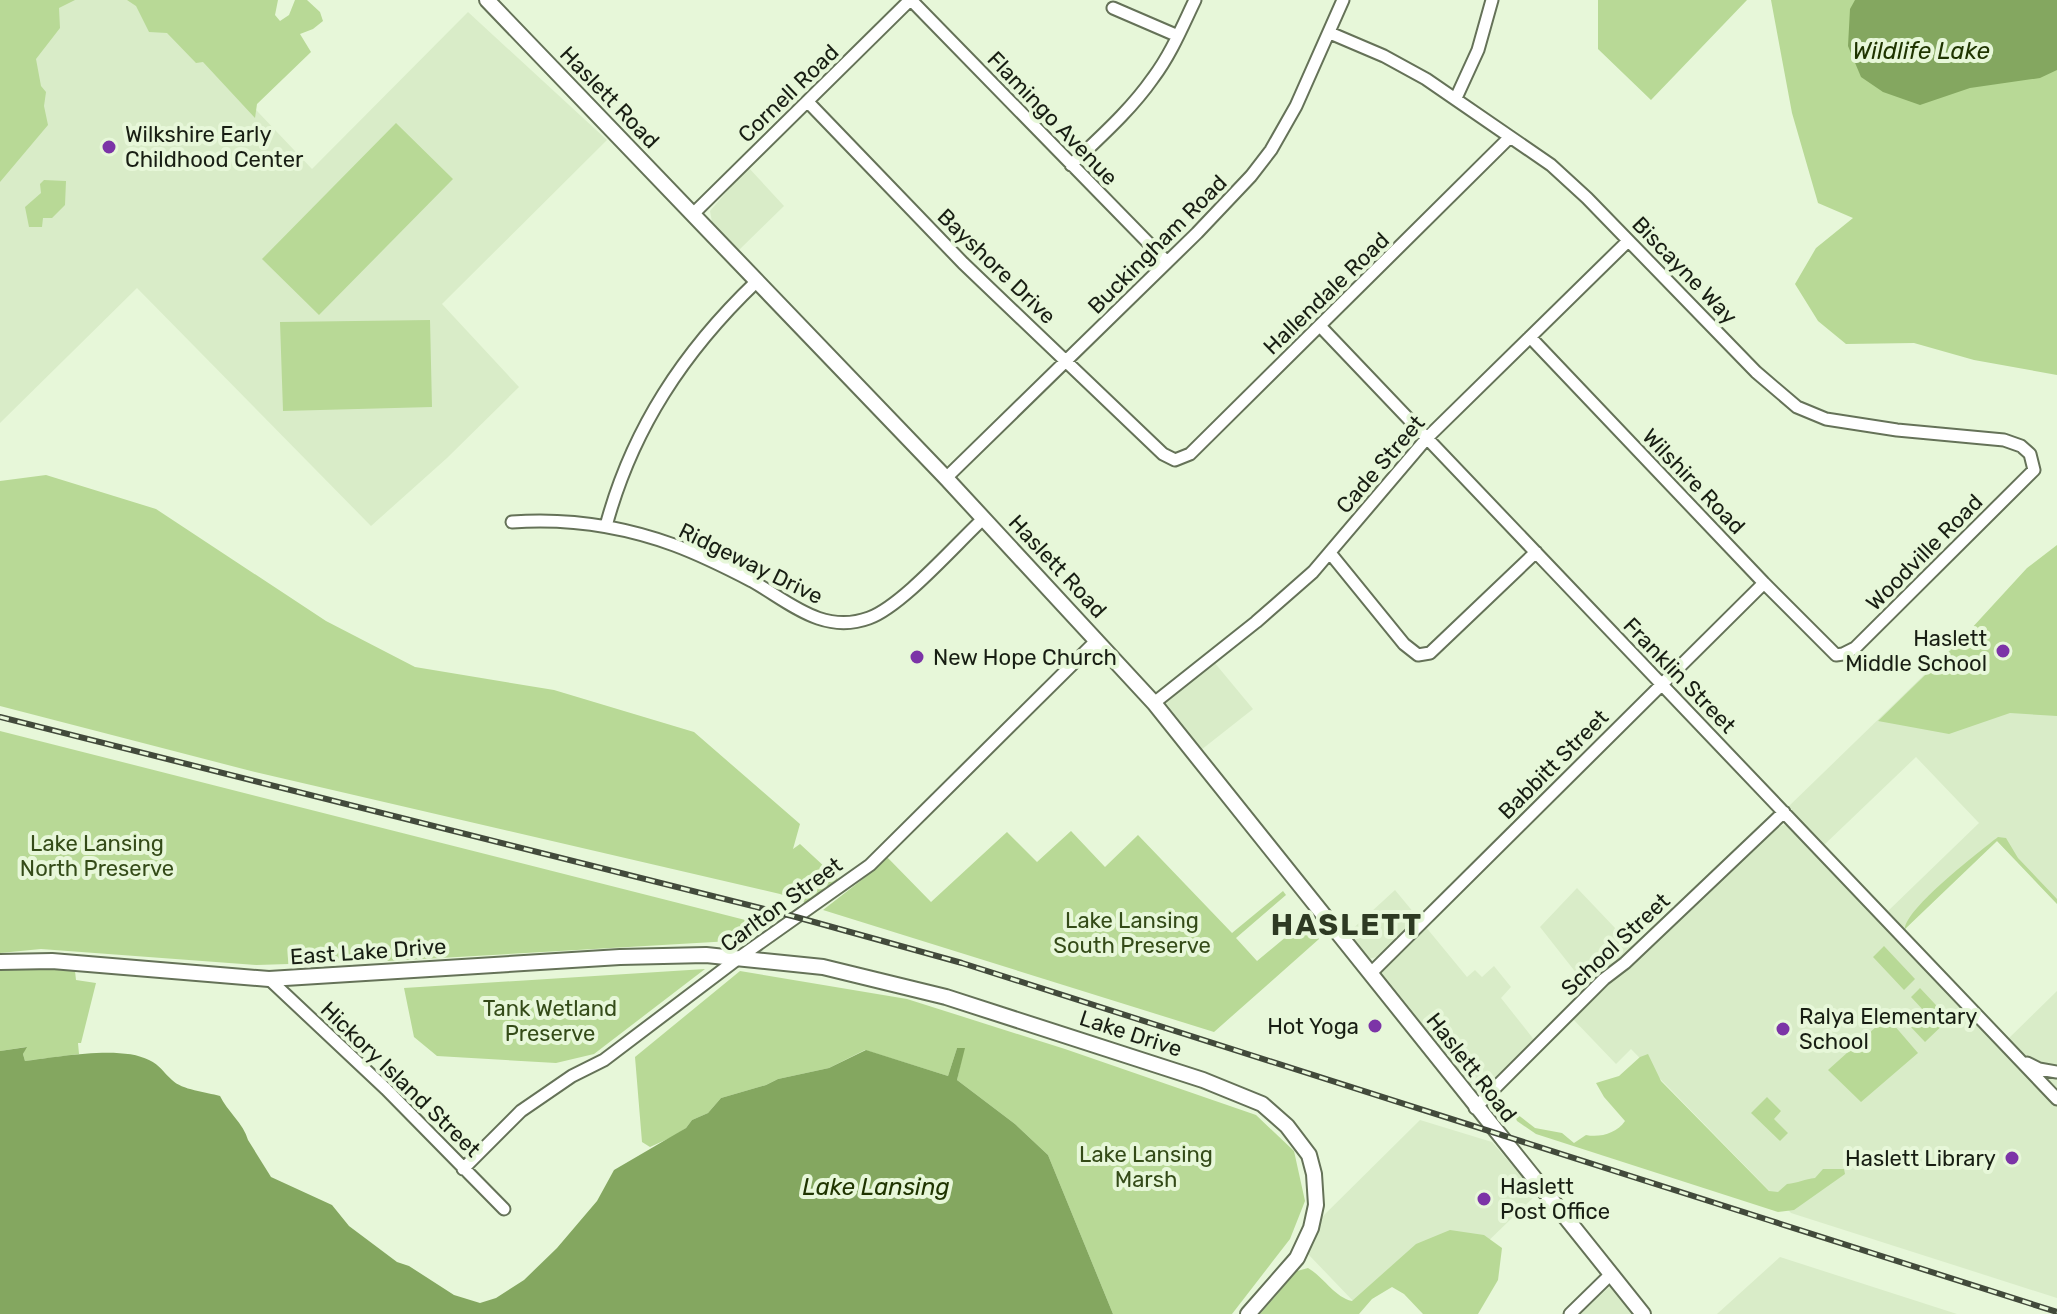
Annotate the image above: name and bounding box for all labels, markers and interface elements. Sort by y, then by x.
water label: Wildlife Lake [1852,37,1990,65]
street label: Cornell Road [732,39,844,148]
street label: Haslett Road [554,41,665,154]
street label: Flamingo Avenue [982,46,1124,191]
place label: Wilkshire Early Childhood Center [125,121,304,173]
marker: Wilkshire Early Childhood Center [100,138,118,156]
street label: Buckingham Road [1082,169,1233,320]
street label: Bayshore Drive [932,203,1062,330]
street label: Biscayne Way [1627,211,1743,330]
street label: Hallendale Road [1258,226,1395,360]
street label: Cade Street [1330,409,1431,519]
street label: Wilshire Road [1637,423,1751,540]
street label: Woodville Road [1861,489,1988,616]
street label: Haslett Road [1003,509,1112,624]
street label: Ridgeway Drive [674,517,827,610]
street label: Franklin Street [1618,612,1742,739]
place label: Haslett Middle School [1845,625,1987,677]
marker: Haslett Middle School [1994,642,2012,660]
place label: New Hope Church [933,644,1117,671]
marker: New Hope Church [908,648,926,666]
street label: Babbitt Street [1493,703,1614,825]
park label: Lake Lansing North Preserve [20,830,174,882]
street label: Carlton Street [715,851,848,958]
street label: School Street [1555,887,1676,1002]
park label: Lake Lansing South Preserve [1053,907,1211,959]
district label: HASLETT [1271,907,1423,943]
street label: East Lake Drive [289,933,447,970]
park label: Tank Wetland Preserve [483,995,617,1047]
street label: Hickory Island Street [315,996,487,1163]
place label: Ralya Elementary School [1799,1003,1977,1055]
street label: Lake Drive [1076,1004,1185,1063]
street label: Haslett Road [1421,1007,1523,1127]
place label: Hot Yoga [1267,1013,1359,1040]
marker: Hot Yoga [1366,1017,1384,1035]
marker: Ralya Elementary School [1774,1020,1792,1038]
park label: Lake Lansing Marsh [1079,1141,1213,1193]
place label: Haslett Library [1845,1145,1996,1172]
marker: Haslett Library [2003,1149,2021,1167]
water label: Lake Lansing [802,1173,950,1201]
place label: Haslett Post Office [1500,1173,1610,1225]
marker: Haslett Post Office [1475,1190,1493,1208]

